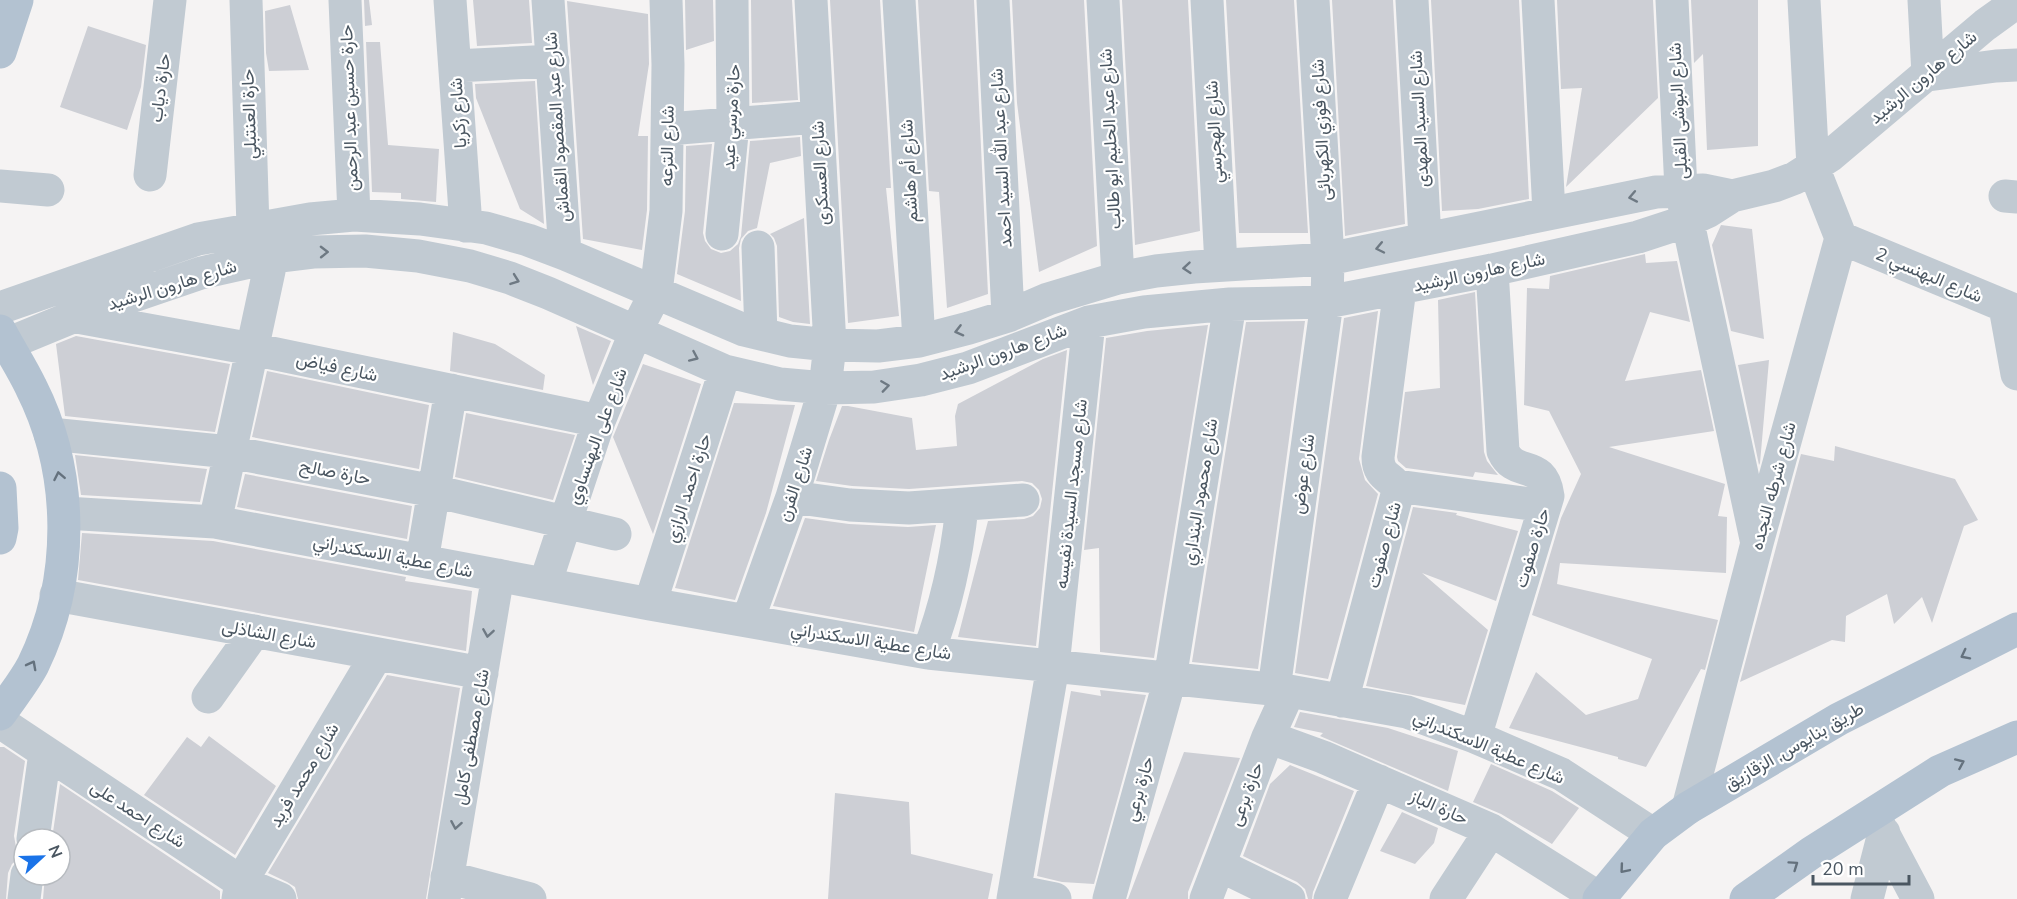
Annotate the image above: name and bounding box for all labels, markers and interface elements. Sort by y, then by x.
street label: حارة حسين عبد الرحمن [334,24,364,192]
street label: شارع هارون الرشيد [1864,25,1982,129]
street label: شارع عبد المقصود القماش [538,31,576,223]
street label: شارع البوشى القبلى [1662,42,1694,180]
street label: شارع عبد الحليم ابو طالب [1093,48,1127,230]
street label: شارع السيد المهدى [1403,50,1435,188]
street label: حارة دياب [144,52,176,124]
street label: شارع فوزي الكهربائى [1305,58,1340,201]
street label: حارة مرسي عيد [716,64,749,171]
street label: حارة العنتبلي [235,68,266,160]
street label: شارع عبد الله السيد احمد [984,68,1018,248]
street label: شارع زكريا [444,77,472,149]
street label: شارع الهجرسي [1199,80,1232,184]
street label: شارع الترعه [654,105,680,187]
street label: شارع أم هاشم [894,119,924,223]
street label: شارع العسكرى [805,120,835,226]
one-way arrow [1628,190,1638,203]
one-way arrow [1375,241,1385,254]
street label: شارع البهنسي 2 [1871,242,1986,311]
one-way arrow [319,246,328,258]
street label: شارع هارون الرشيد [1411,246,1547,298]
street label: شارع هارون الرشيد [104,254,240,316]
one-way arrow [1182,261,1191,274]
one-way arrow [509,273,520,286]
street label: شارع هارون الرشيد [936,318,1070,386]
one-way arrow [954,324,965,336]
street label: شارع فياض [294,347,380,387]
one-way arrow [688,350,699,362]
street label: شارع على البهنساوي [561,364,636,509]
one-way arrow [880,380,889,392]
street label: شارع مسجد السيدة نفيسه [1049,398,1093,590]
street label: شارع محمود البنداري [1177,417,1226,568]
street label: شارع شرطه النجده [1744,419,1802,553]
street label: حارة احمد الرازي [659,430,720,547]
street label: شارع عوض [1286,432,1320,516]
street label: شارع الفرن [772,443,818,525]
street label: حارة صالح [297,453,373,491]
one-way arrow [53,471,66,481]
street label: شارع صفوت [1361,499,1407,591]
street label: حارة صفوت [1508,505,1556,591]
street label: شارع عطية الاسكندراني [311,529,475,586]
street label: شارع الشاذلى [220,614,318,654]
street label: شارع عطية الاسكندراني [789,616,953,669]
one-way arrow [483,628,495,638]
one-way arrow [1960,648,1971,659]
one-way arrow [25,661,36,672]
street label: شارع مصطفى كامل [447,667,495,807]
street label: طريق بنايوس, الزقازيق [1720,696,1868,796]
street label: شارع عطية الاسكندراني [1408,704,1568,792]
street label: شارع محمد فريد [263,718,345,832]
street label: حارة برعي [1118,754,1163,825]
one-way arrow [1953,758,1964,770]
street label: حارة برعى [1223,759,1269,829]
street label: شارع احمد على [86,774,190,854]
street label: حارة الباز [1405,783,1472,830]
one-way arrow [450,820,463,830]
north arrow [12,827,72,887]
text: N [43,842,67,861]
scale bar [1813,848,1909,886]
text: 20 m [1822,857,1864,881]
one-way arrow [1787,861,1798,872]
one-way arrow [1620,862,1631,873]

